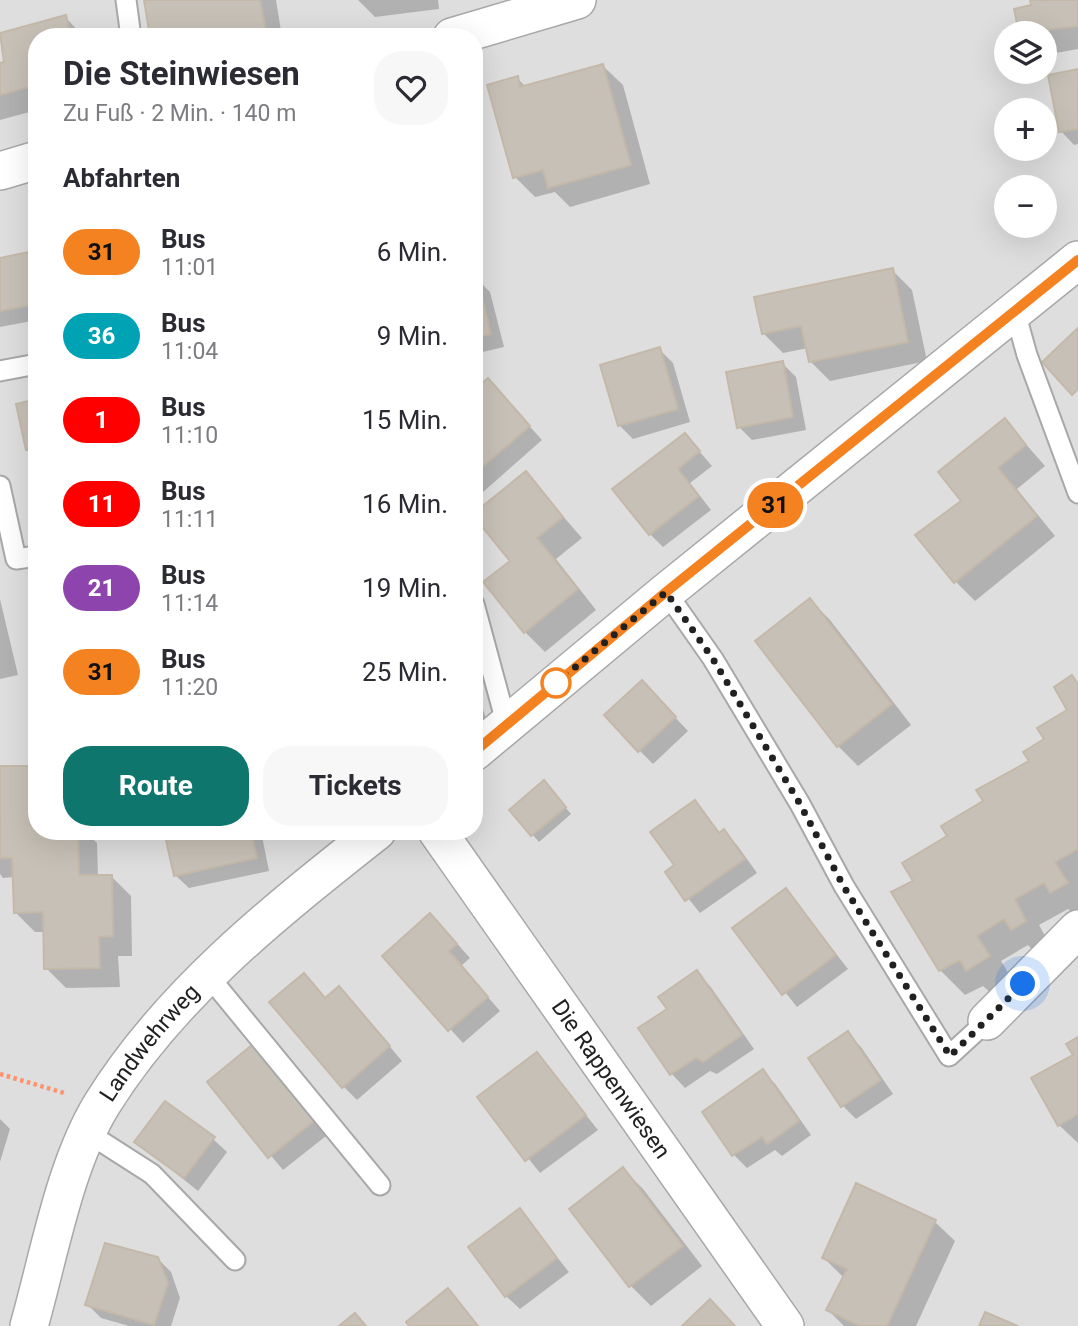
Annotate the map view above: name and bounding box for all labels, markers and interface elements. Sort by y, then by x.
map controls [994,21,1057,238]
button: layers [994,21,1057,84]
button: heart [374,51,448,125]
text: Die Steinwiesen [63,54,300,93]
button: + [994,98,1057,161]
text: Zu Fuß · 2 Min. · 140 m [63,100,296,127]
text: Abfahrten [63,163,180,193]
button: − [994,175,1057,238]
text: Bus [161,224,206,254]
text: 6 Min. [377,237,448,267]
text: 31 [88,238,115,266]
text: 11:01 [161,254,218,281]
text: Bus [161,308,206,338]
text: 9 Min. [377,321,448,351]
text: 36 [88,322,115,350]
text: 11:04 [161,338,218,365]
text: Bus [161,392,206,422]
text: 15 Min. [362,405,448,435]
text: 1 [95,406,108,434]
text: 11:10 [161,422,218,449]
text: Bus [161,476,206,506]
line badge: 31 [744,482,806,528]
text: 16 Min. [362,489,448,519]
text: 11 [88,490,115,518]
text: 31 [761,491,789,519]
text: 11:11 [161,506,218,533]
text: Bus [161,560,206,590]
text: 19 Min. [362,573,448,603]
text: 21 [88,574,115,602]
text: 11:14 [161,590,218,617]
text: Bus [161,644,206,674]
text: 25 Min. [362,657,448,687]
text: 31 [88,658,115,686]
unlabelled marker [541,668,571,698]
text: 11:20 [161,674,218,701]
button: Route [63,746,249,826]
button: Tickets [263,746,448,826]
your location [1005,966,1040,1001]
street label: Landwehrweg [94,979,205,1107]
street label: Die Rappenwiesen [546,995,676,1164]

